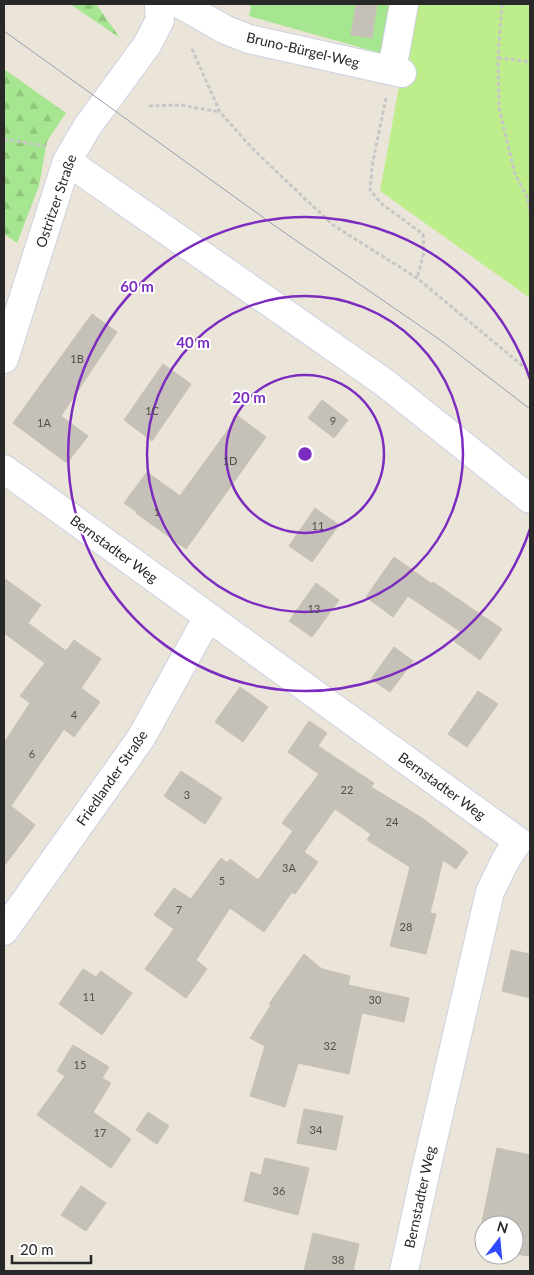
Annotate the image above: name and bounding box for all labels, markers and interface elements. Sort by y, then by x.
street label: Bruno-Bürgel-Weg [245,28,361,71]
street label: Ostritzer Straße [32,152,79,250]
text: 60 m [120,277,154,295]
text: 40 m [176,333,210,351]
house number: 1B [70,352,84,365]
text: 20 m [232,388,266,406]
house number: 1C [145,404,160,417]
house number: 9 [330,414,336,427]
house number: 1A [37,416,51,429]
centre of rings [296,445,314,463]
house number: 1D [223,454,237,467]
house number: 1 [154,505,160,518]
street label: Bernstadter Weg [67,511,161,586]
house number: 11 [312,519,324,532]
house number: 13 [308,602,320,615]
house number: 4 [71,708,78,721]
street label: Friedlander Straße [72,727,151,829]
house number: 6 [29,747,35,760]
street label: Bernstadter Weg [395,748,489,823]
house number: 22 [341,783,353,796]
house number: 3 [184,788,190,801]
house number: 24 [386,815,399,828]
house number: 3A [282,861,296,874]
house number: 5 [219,874,225,887]
house number: 7 [176,903,182,916]
house number: 28 [400,920,412,933]
house number: 11 [83,990,95,1003]
house number: 30 [369,993,382,1006]
house number: 32 [324,1039,336,1052]
house number: 15 [74,1058,86,1071]
house number: 34 [310,1123,323,1136]
house number: 17 [94,1126,106,1139]
street label: Bernstadter Weg [400,1144,439,1250]
house number: 36 [273,1184,285,1197]
north arrow [474,1215,524,1265]
text: N [495,1217,510,1237]
scale bar [12,1232,91,1264]
text: 20 m [20,1240,54,1258]
house number: 38 [332,1253,344,1266]

